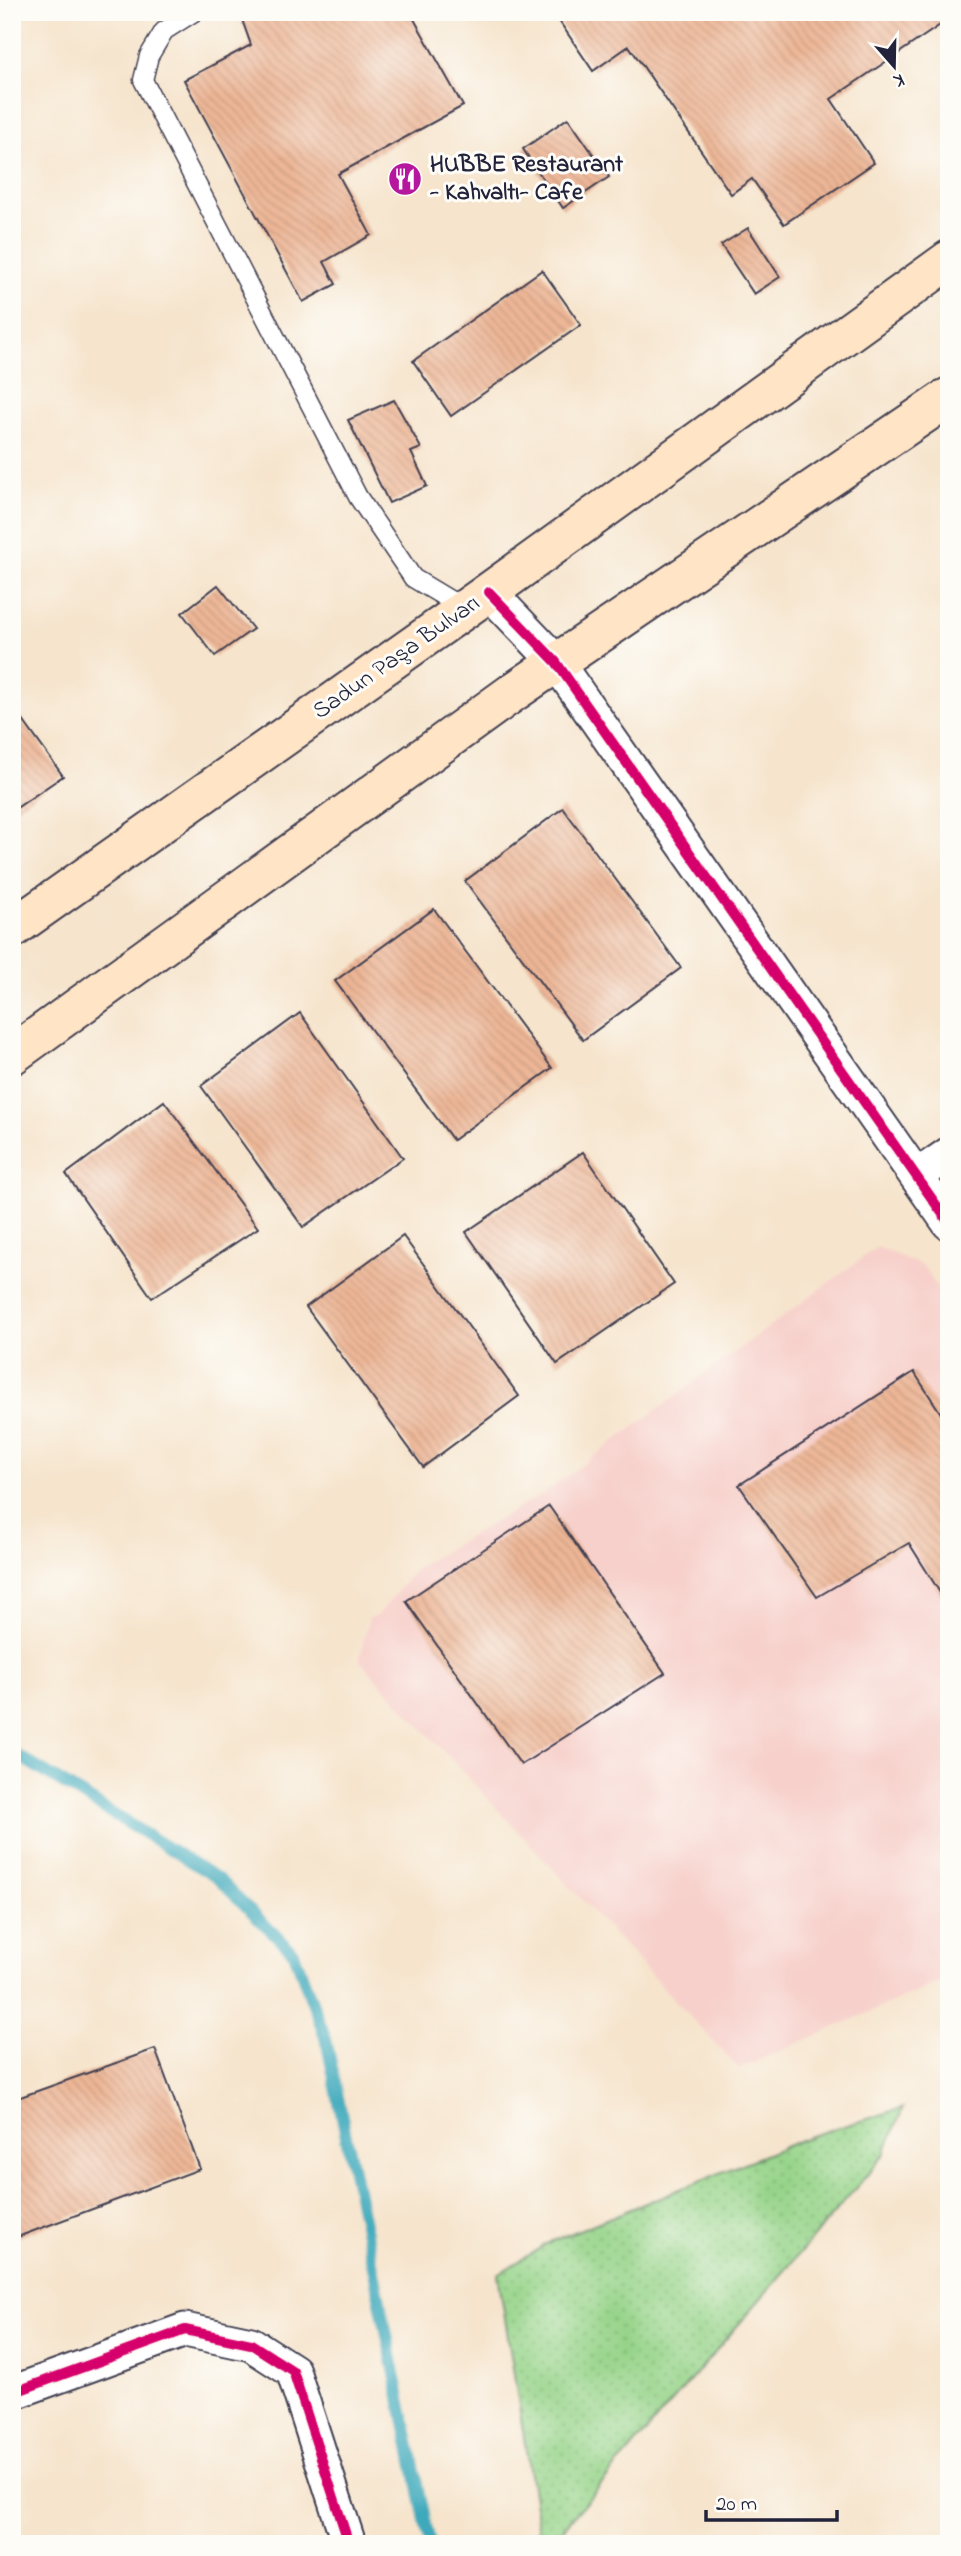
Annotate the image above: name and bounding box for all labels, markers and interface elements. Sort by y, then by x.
north arrow [860,32,930,102]
text: K [889,65,908,94]
place label: HUBBE Restaurant - Kahvaltı- Cafe [429,148,624,211]
restaurant icon: HUBBE Restaurant - Kahvaltı- Cafe [386,160,424,198]
street label: Sadun Paşa Bulvarı [306,587,488,729]
scale bar [706,2479,837,2523]
text: 20 m [716,2490,757,2520]

